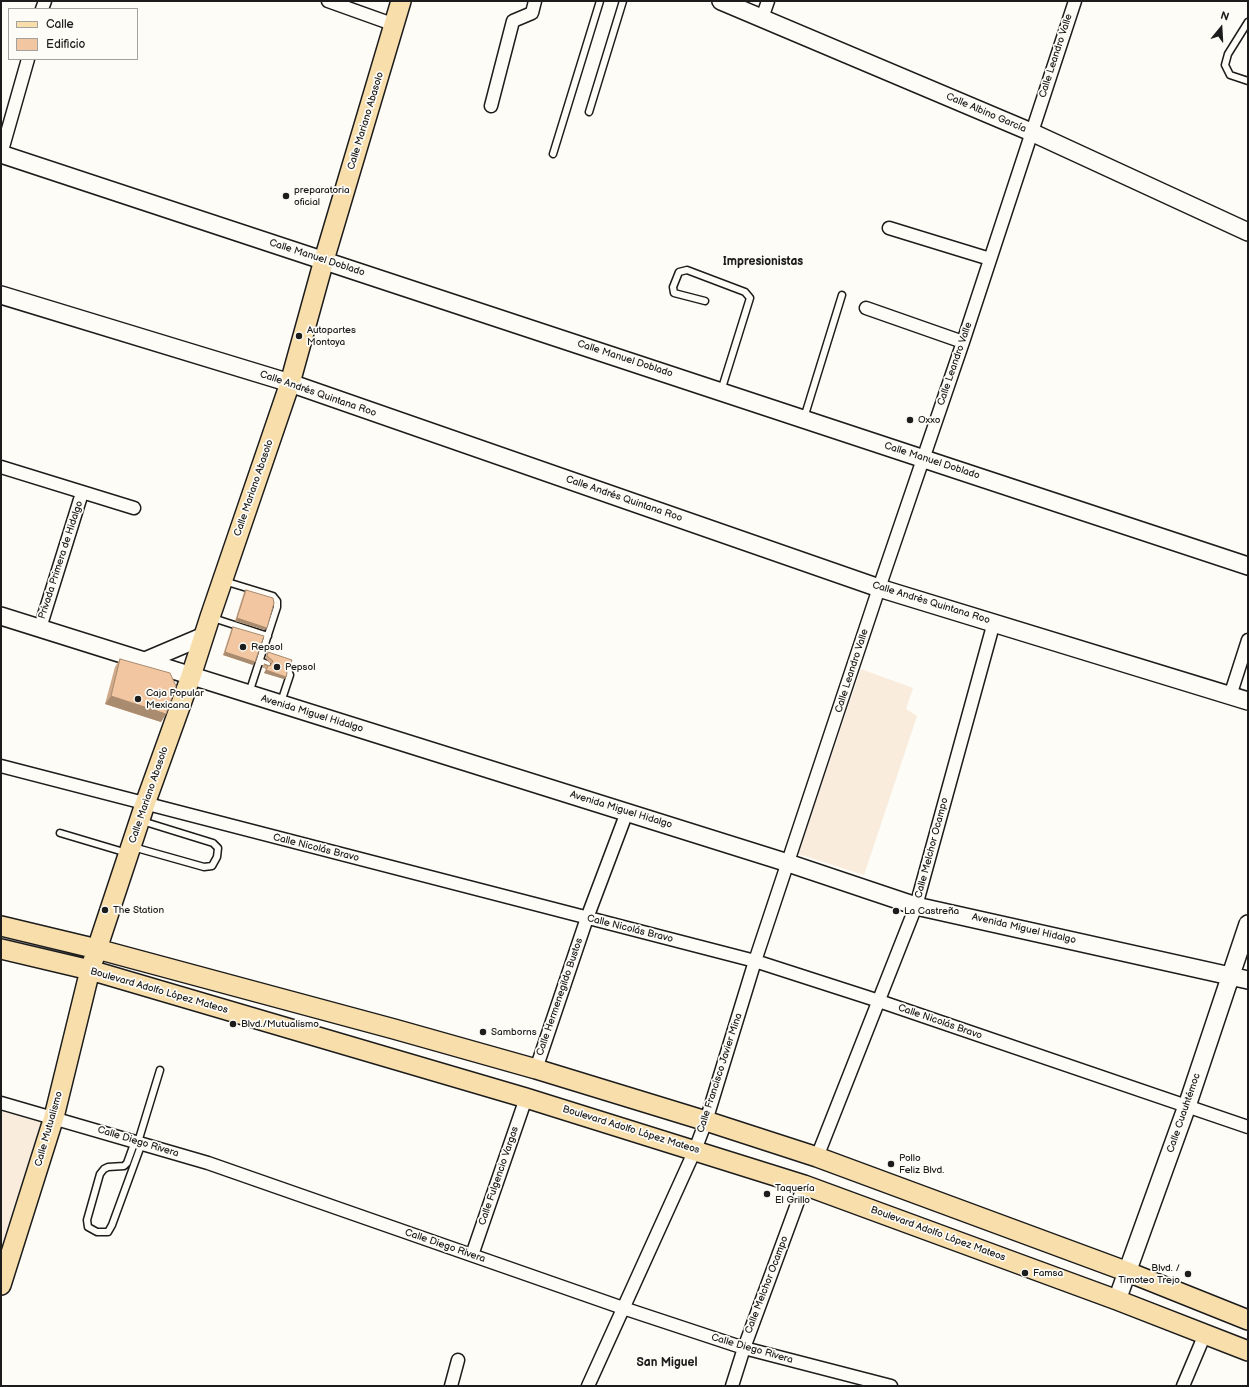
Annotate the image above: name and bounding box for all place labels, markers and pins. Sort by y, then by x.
place label: preparatoria oficial [294,184,350,208]
marker: preparatoria oficial [281,191,291,201]
place label: Autopartes Montoya [307,324,356,348]
marker: Autopartes Montoya [294,331,304,341]
place label: Oxxo [918,414,940,426]
marker: Oxxo [905,415,915,425]
place label: Repsol [251,641,283,653]
marker: Repsol [238,642,248,652]
place label: Pepsol [285,661,315,673]
marker: Pepsol [272,662,282,672]
place label: Caja Popular Mexicana [146,687,204,710]
marker: Caja Popular Mexicana [133,694,143,704]
place label: The Station [113,904,164,916]
marker: The Station [100,905,110,915]
place label: La Castreña [904,905,959,917]
marker: La Castreña [891,906,901,916]
place label: Blvd./Mutualismo [241,1018,319,1030]
marker: Blvd./Mutualismo [228,1019,238,1029]
place label: Samborns [491,1026,537,1038]
marker: Samborns [478,1027,488,1037]
place label: Pollo Feliz Blvd. [899,1152,944,1176]
marker: Pollo Feliz Blvd. [886,1159,896,1169]
place label: Taquería El Grillo [775,1182,815,1206]
marker: Taquería El Grillo [762,1189,772,1199]
place label: Blvd. / Timoteo Trejo [1118,1262,1180,1286]
place label: Famsa [1033,1267,1063,1279]
marker: Famsa [1020,1268,1030,1278]
marker: Blvd. / Timoteo Trejo [1183,1269,1193,1279]

